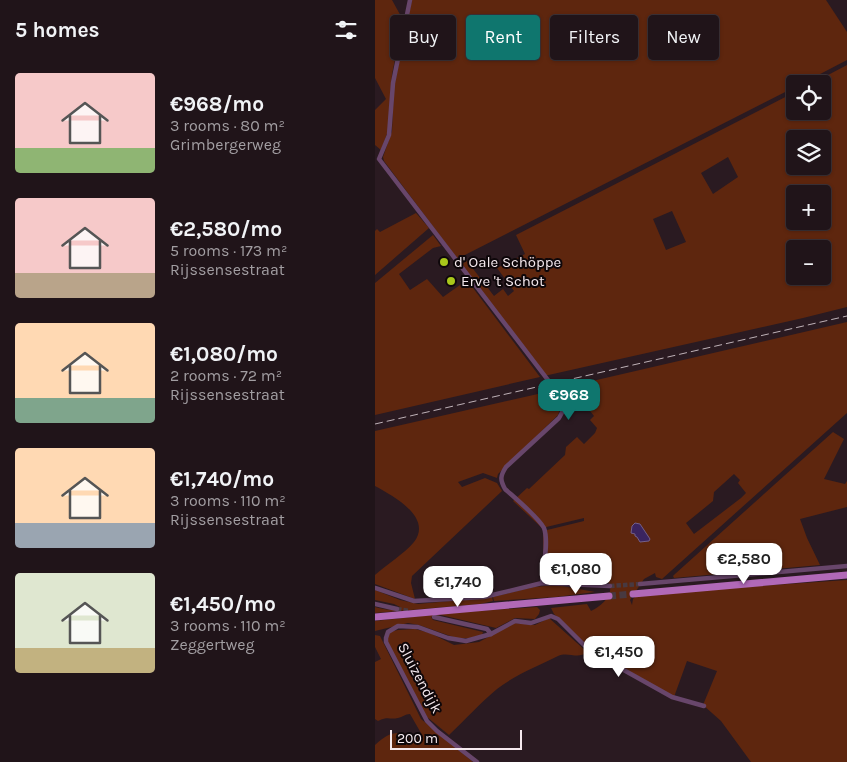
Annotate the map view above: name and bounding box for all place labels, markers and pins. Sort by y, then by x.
place label: d' Oale Schöppe [454,253,561,271]
marker: d' Oale Schöppe [438,256,450,268]
place label: Erve 't Schot [461,272,545,290]
marker: Erve 't Schot [445,275,457,287]
pin: €968 [539,378,599,421]
pin: €2,580 [703,542,785,585]
pin: €1,080 [535,552,617,595]
pin: €1,740 [417,566,499,608]
pin: €1,450 [578,636,660,678]

